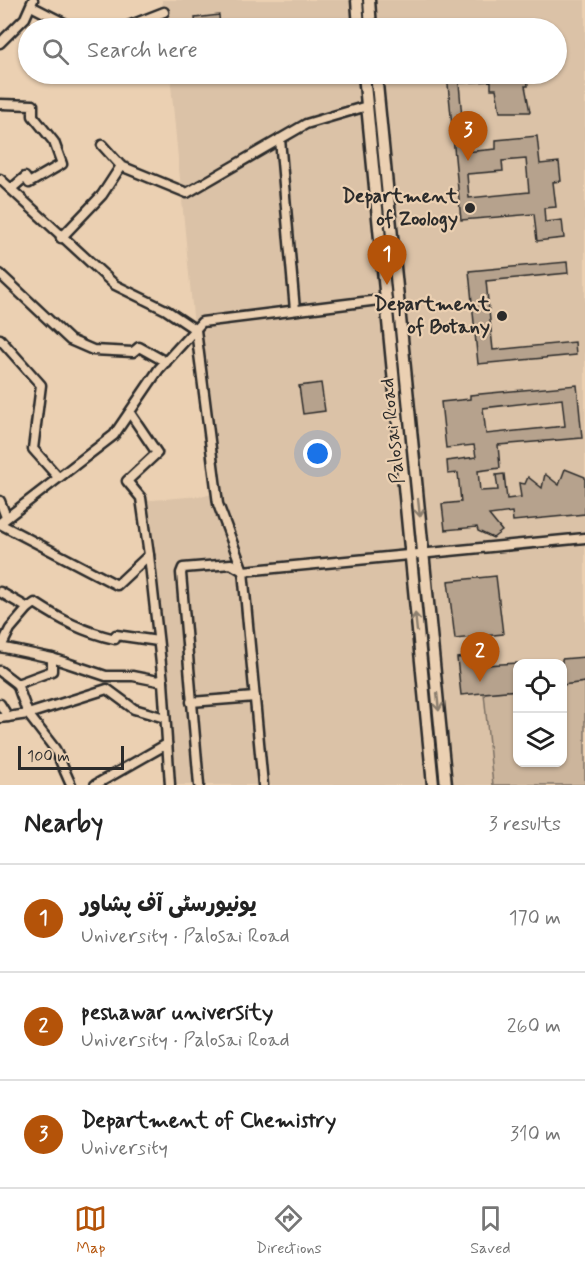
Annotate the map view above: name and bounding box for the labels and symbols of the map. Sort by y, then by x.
pin: 3 [448,112,488,161]
place label: Department of Zoology [342,183,459,233]
marker: Department of Zoology [463,201,477,215]
pin: 1 [368,236,406,285]
place label: Department of Botany [374,291,491,341]
marker: Department of Botany [495,309,509,323]
street label: Palosai Road [374,377,412,485]
your location [303,439,332,468]
one-way arrow [414,497,425,517]
one-way arrow [410,613,421,633]
pin: 2 [460,632,500,682]
one-way arrow [433,692,444,711]
scale bar [18,743,124,770]

